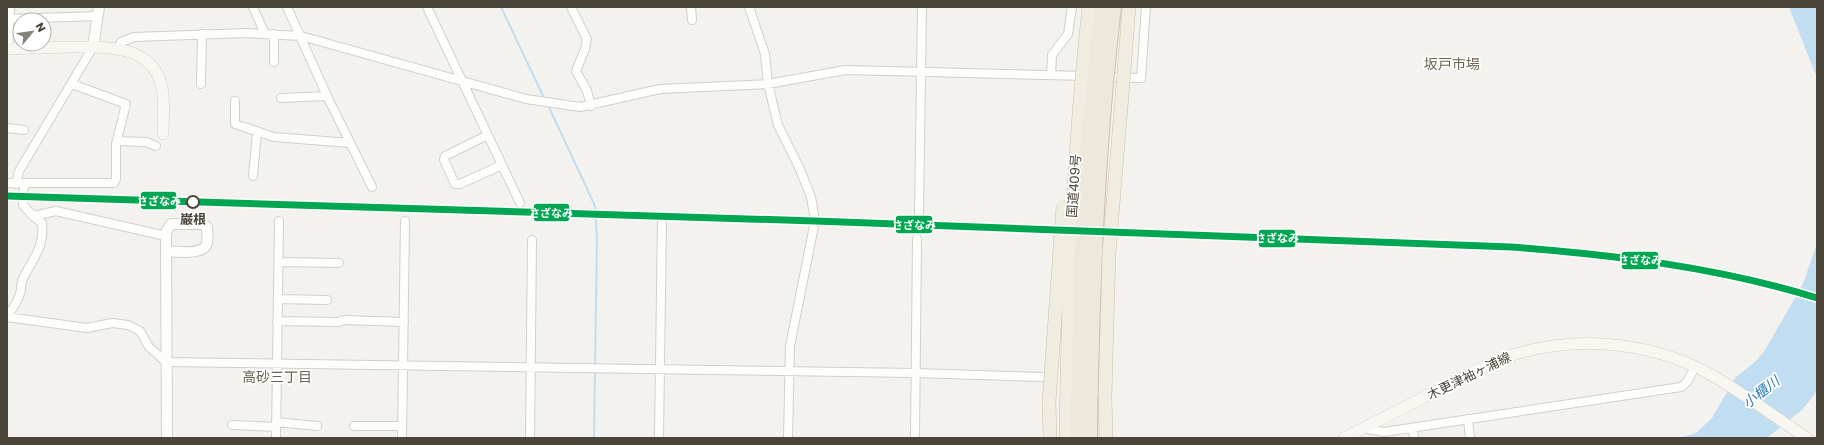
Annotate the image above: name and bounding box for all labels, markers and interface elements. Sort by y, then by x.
north arrow [12,12,52,52]
text: N [32,20,50,35]
district label: 坂戸市場 [1424,54,1480,74]
street label: 国道409号 [1062,154,1086,218]
line badge: さざなみ [140,191,177,210]
text: さざなみ [137,193,181,209]
marker: 巌根 [186,195,200,209]
line badge: さざなみ [533,203,570,222]
text: さざなみ [529,205,573,221]
place label: 巌根 [180,210,206,229]
line badge: さざなみ [895,215,933,234]
text: さざなみ [892,217,936,233]
line badge: さざなみ [1258,229,1296,248]
text: さざなみ [1255,230,1299,246]
line badge: さざなみ [1621,251,1659,270]
text: さざなみ [1618,252,1662,268]
street label: 木更津袖ヶ浦線 [1424,348,1514,404]
district label: 高砂三丁目 [242,367,312,387]
water label: 小櫃川 [1738,370,1785,413]

